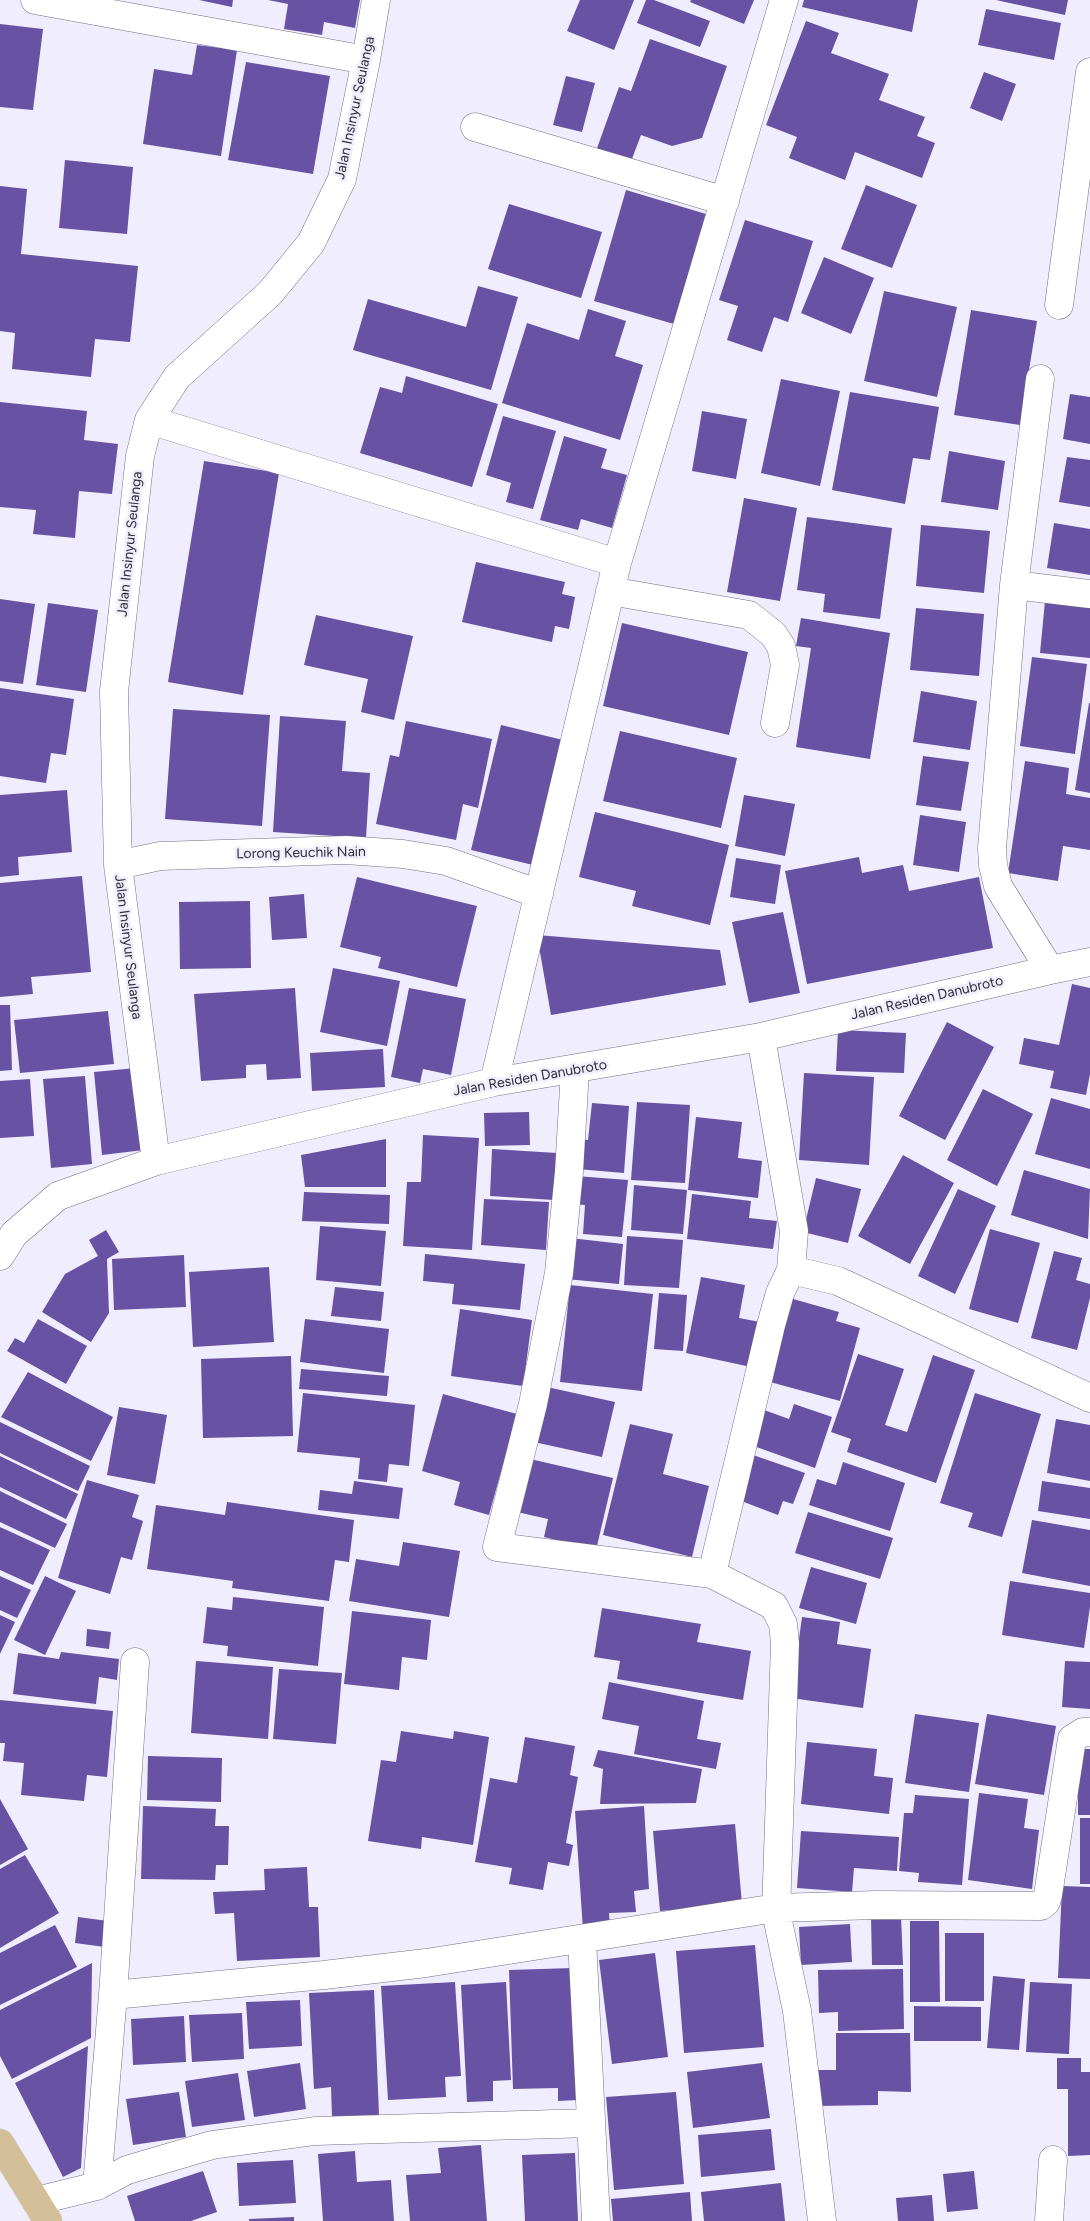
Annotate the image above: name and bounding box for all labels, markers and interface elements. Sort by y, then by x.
street label: Jalan Insinyur Seulanga [332,35,378,181]
street label: Jalan Insinyur Seulanga [114,471,146,617]
street label: Lorong Keuchik Nain [236,843,366,863]
street label: Jalan Insinyur Seulanga [111,874,145,1020]
street label: Jalan Residen Danubroto [849,972,1005,1024]
street label: Jalan Residen Danubroto [452,1056,608,1100]

